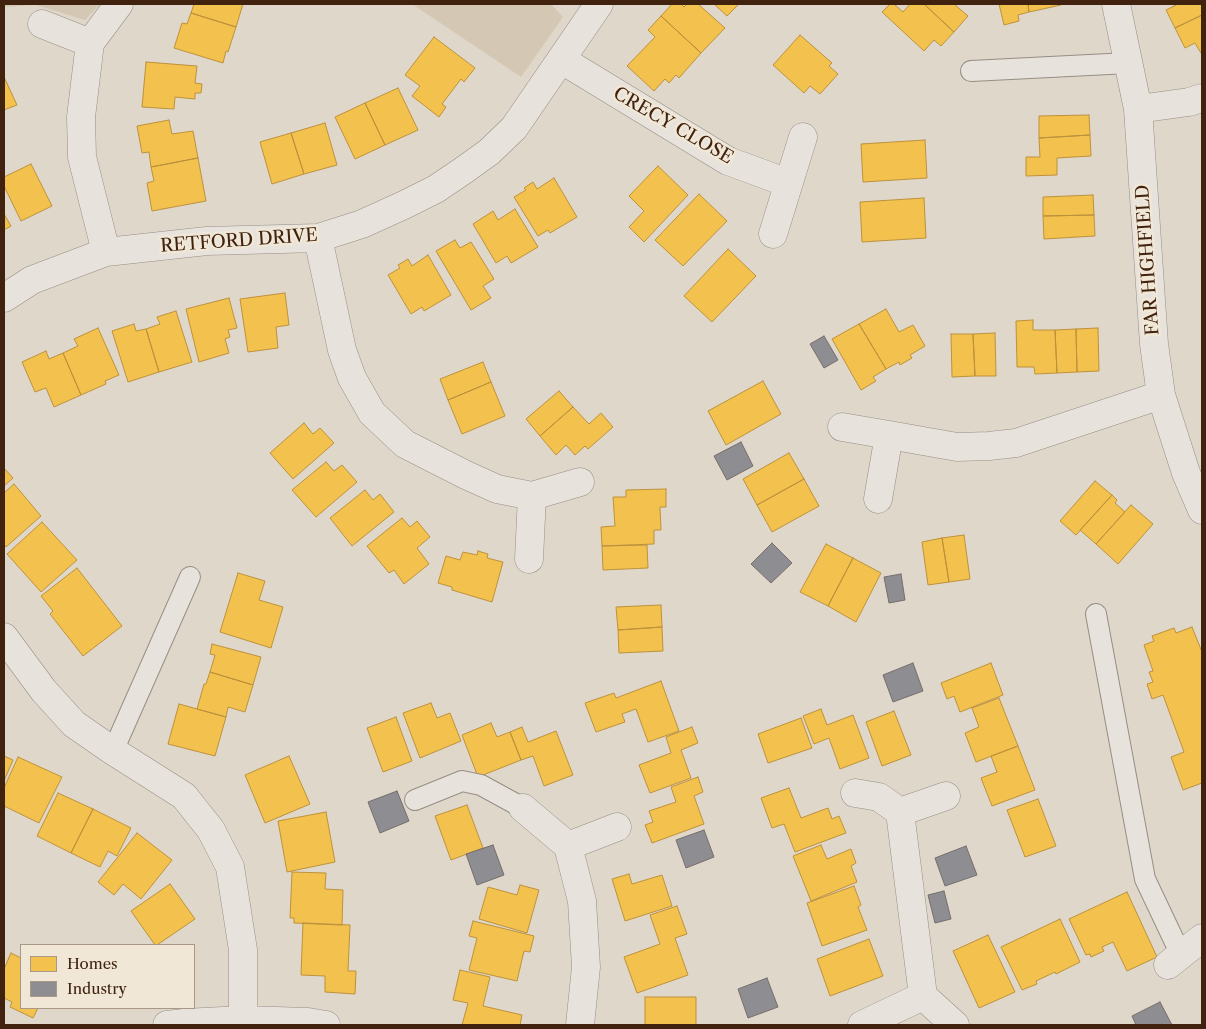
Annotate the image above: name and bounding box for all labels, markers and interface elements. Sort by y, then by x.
street label: CRECY CLOSE [609,83,737,169]
street label: FAR HIGHFIELD [1132,184,1164,336]
street label: RETFORD DRIVE [160,225,318,257]
legend [20,944,195,1009]
text: Homes [67,954,118,973]
text: Industry [67,979,127,998]

